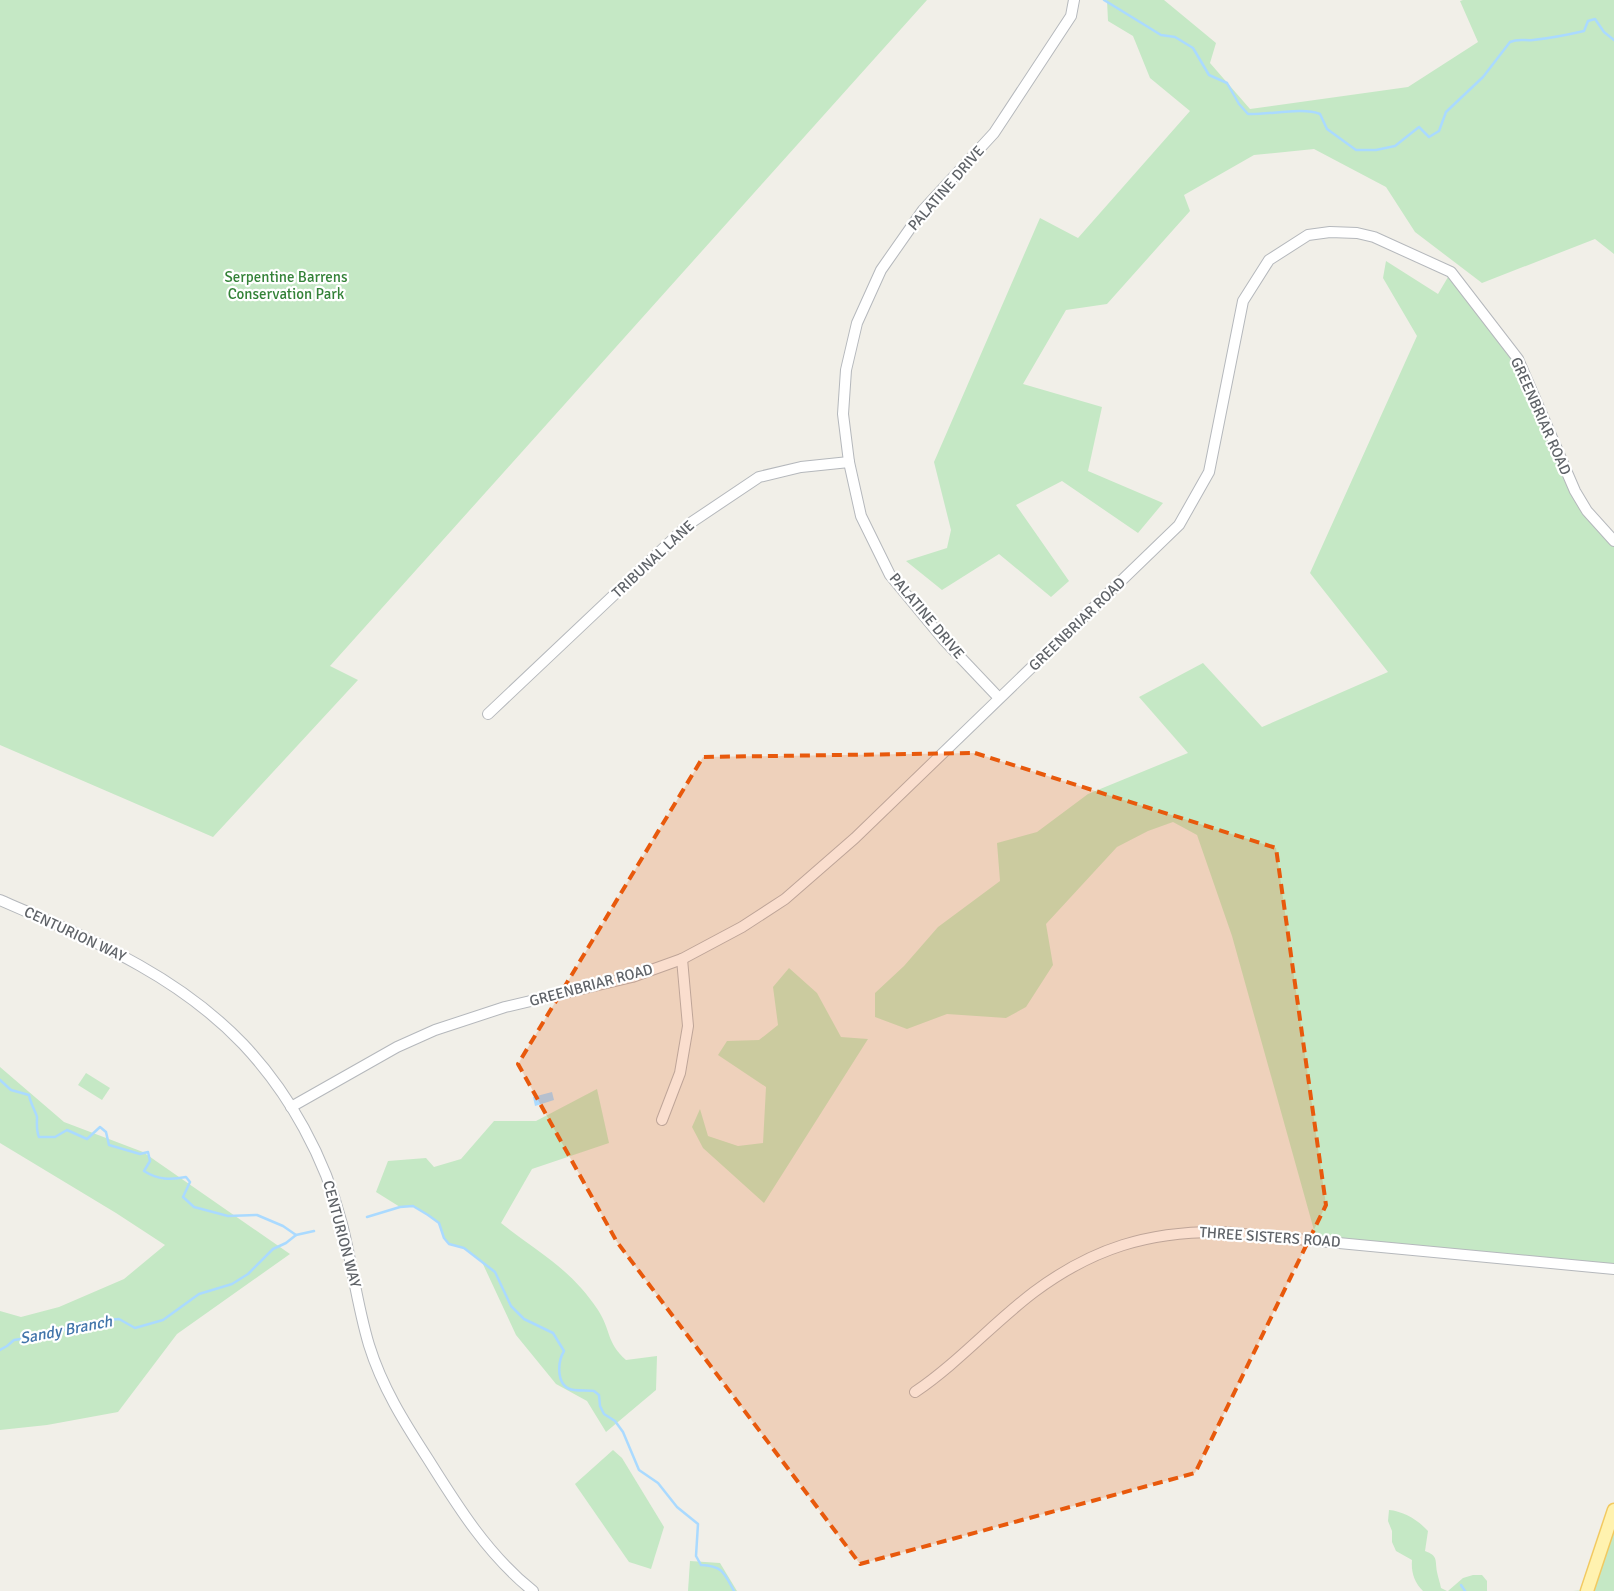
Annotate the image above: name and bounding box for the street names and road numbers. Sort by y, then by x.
street label: PALATINE DRIVE [904,142,988,234]
street label: GREENBRIAR ROAD [1507,354,1575,478]
street label: TRIBUNAL LANE [608,516,698,602]
street label: PALATINE DRIVE [886,569,968,663]
street label: GREENBRIAR ROAD [1025,573,1129,675]
street label: CENTURION WAY [21,903,129,966]
street label: GREENBRIAR ROAD [527,960,655,1010]
street label: CENTURION WAY [319,1178,365,1290]
street label: THREE SISTERS ROAD [1199,1223,1341,1251]

